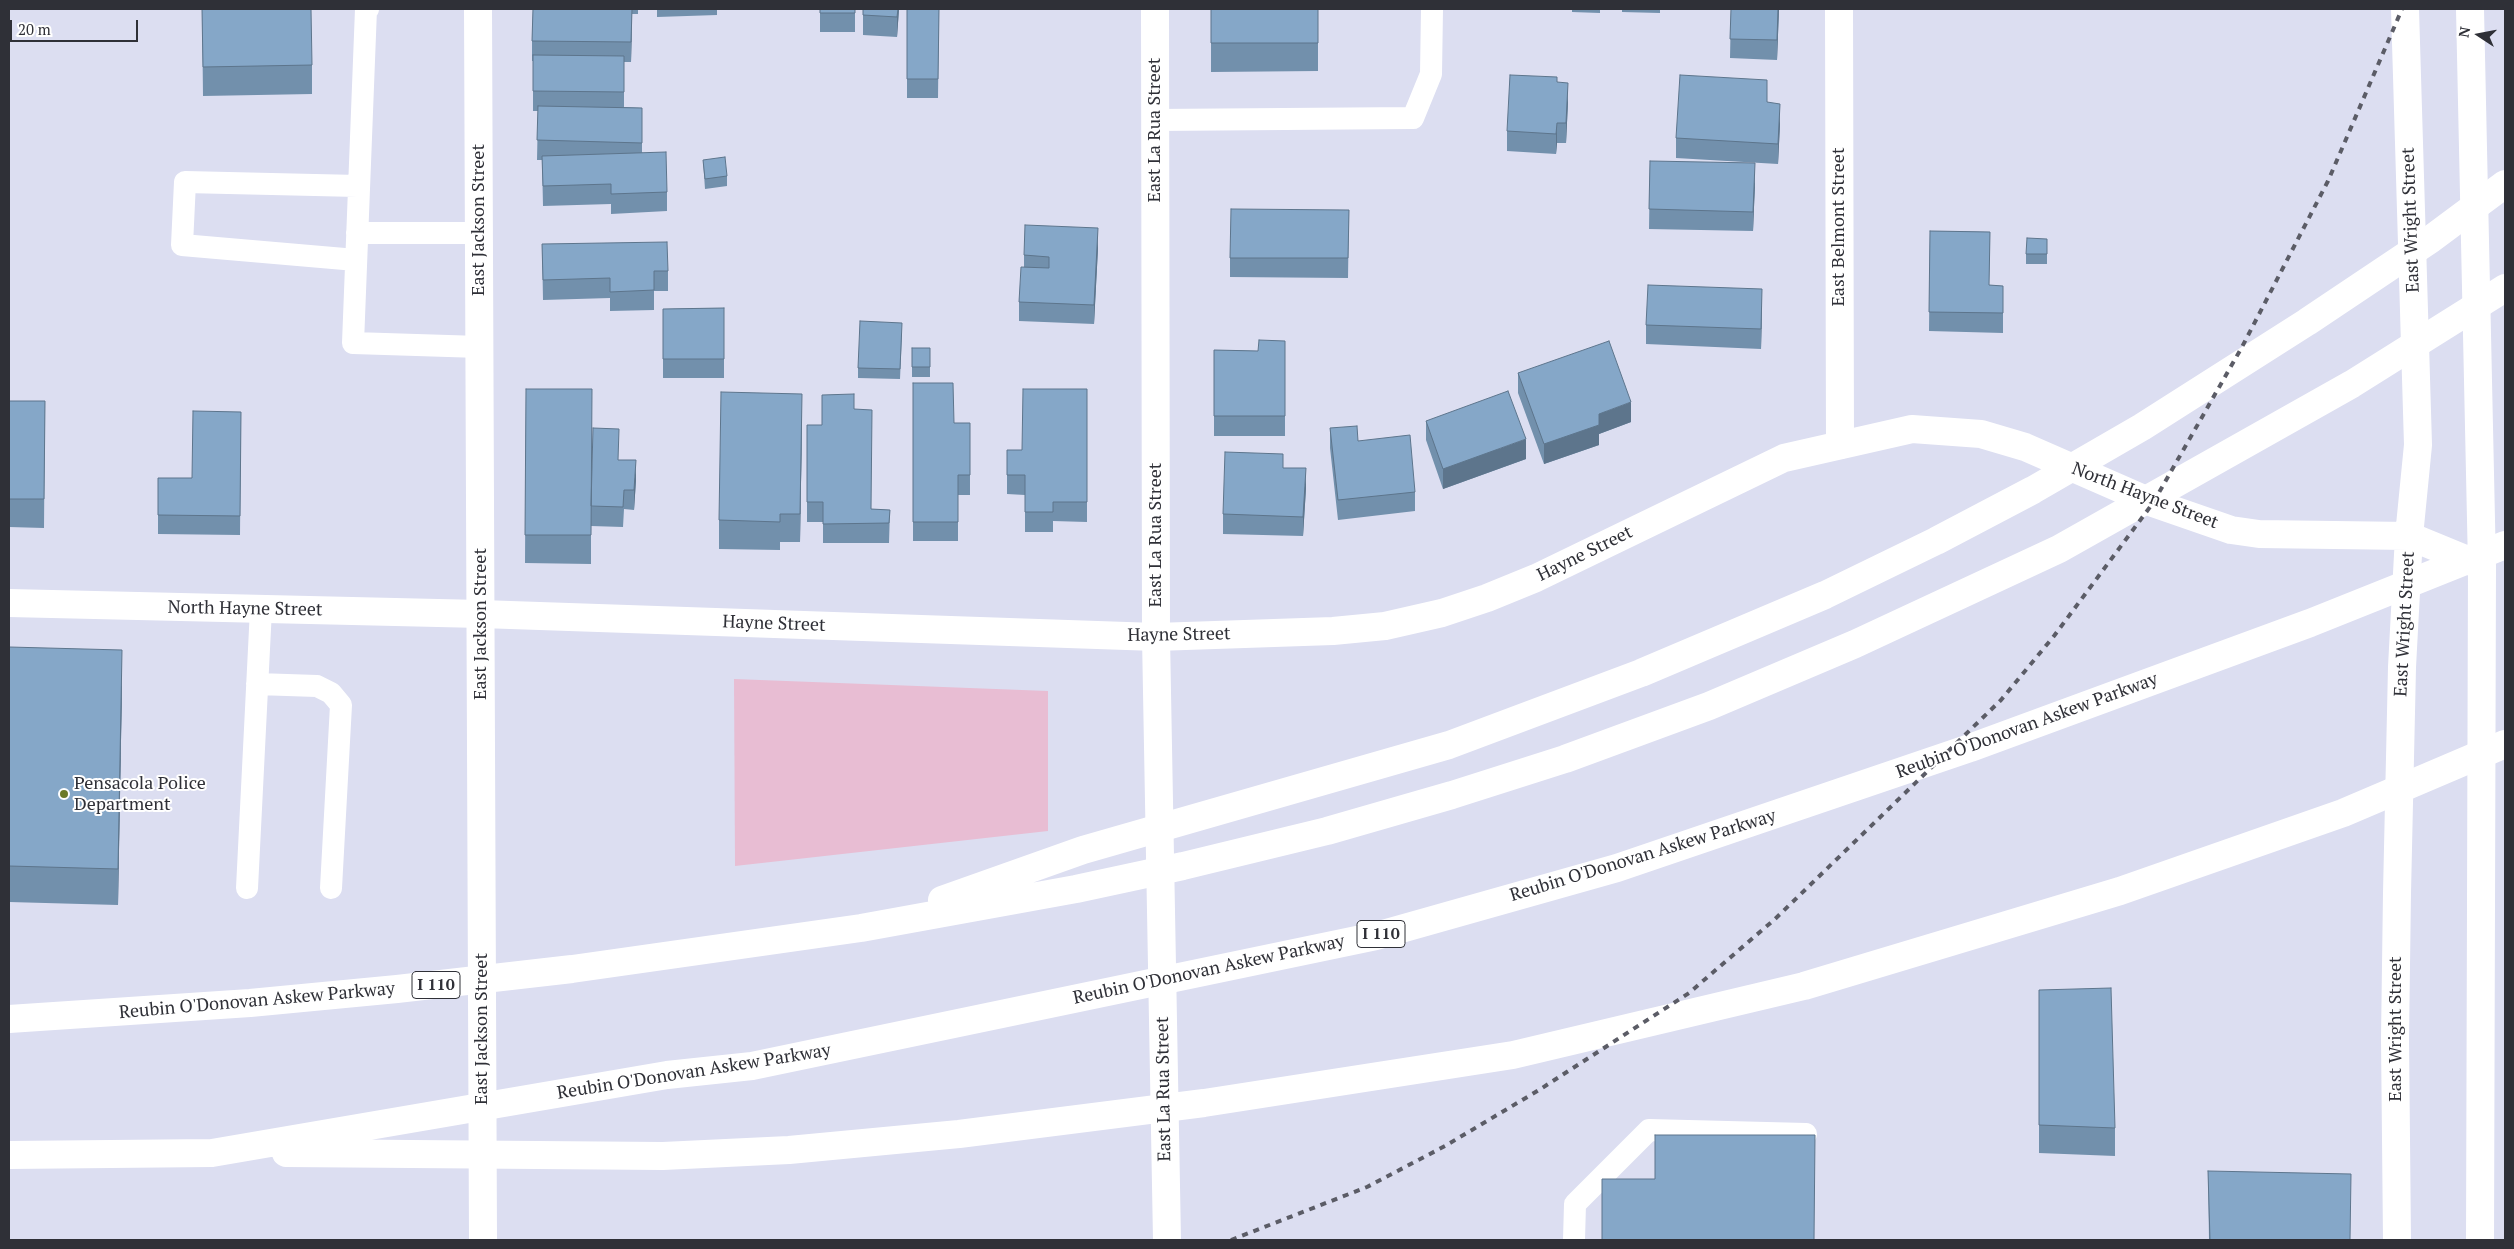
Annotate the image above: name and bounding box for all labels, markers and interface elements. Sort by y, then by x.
scale bar [12,10,140,42]
north arrow [2454,10,2504,60]
text: 20 m [18,19,51,39]
text: N [2453,25,2474,39]
street label: East La Rua Street [1144,57,1166,203]
street label: East Jackson Street [468,144,490,296]
street label: East Belmont Street [1828,147,1850,307]
street label: East Wright Street [2398,147,2424,293]
street label: North Hayne Street [2069,458,2221,534]
street label: East La Rua Street [1145,462,1167,608]
street label: Hayne Street [1534,522,1636,586]
street label: East Jackson Street [470,548,492,700]
street label: East Wright Street [2390,551,2420,697]
street label: North Hayne Street [167,597,323,621]
street label: Hayne Street [722,611,826,637]
street label: Hayne Street [1127,623,1231,647]
street label: Reubin O'Donovan Askew Parkway [1893,668,2161,784]
place label: Pensacola Police Department [74,773,206,816]
marker: Pensacola Police Department [58,788,70,800]
street label: Reubin O'Donovan Askew Parkway [1507,805,1779,907]
road number: I 110 [1357,921,1405,948]
street label: Reubin O'Donovan Askew Parkway [1071,931,1347,1009]
street label: East Jackson Street [471,953,493,1105]
street label: East Wright Street [2385,956,2407,1102]
road number: I 110 [412,972,460,998]
street label: Reubin O'Donovan Askew Parkway [118,978,396,1024]
street label: East La Rua Street [1152,1016,1176,1162]
street label: Reubin O'Donovan Askew Parkway [556,1040,832,1104]

